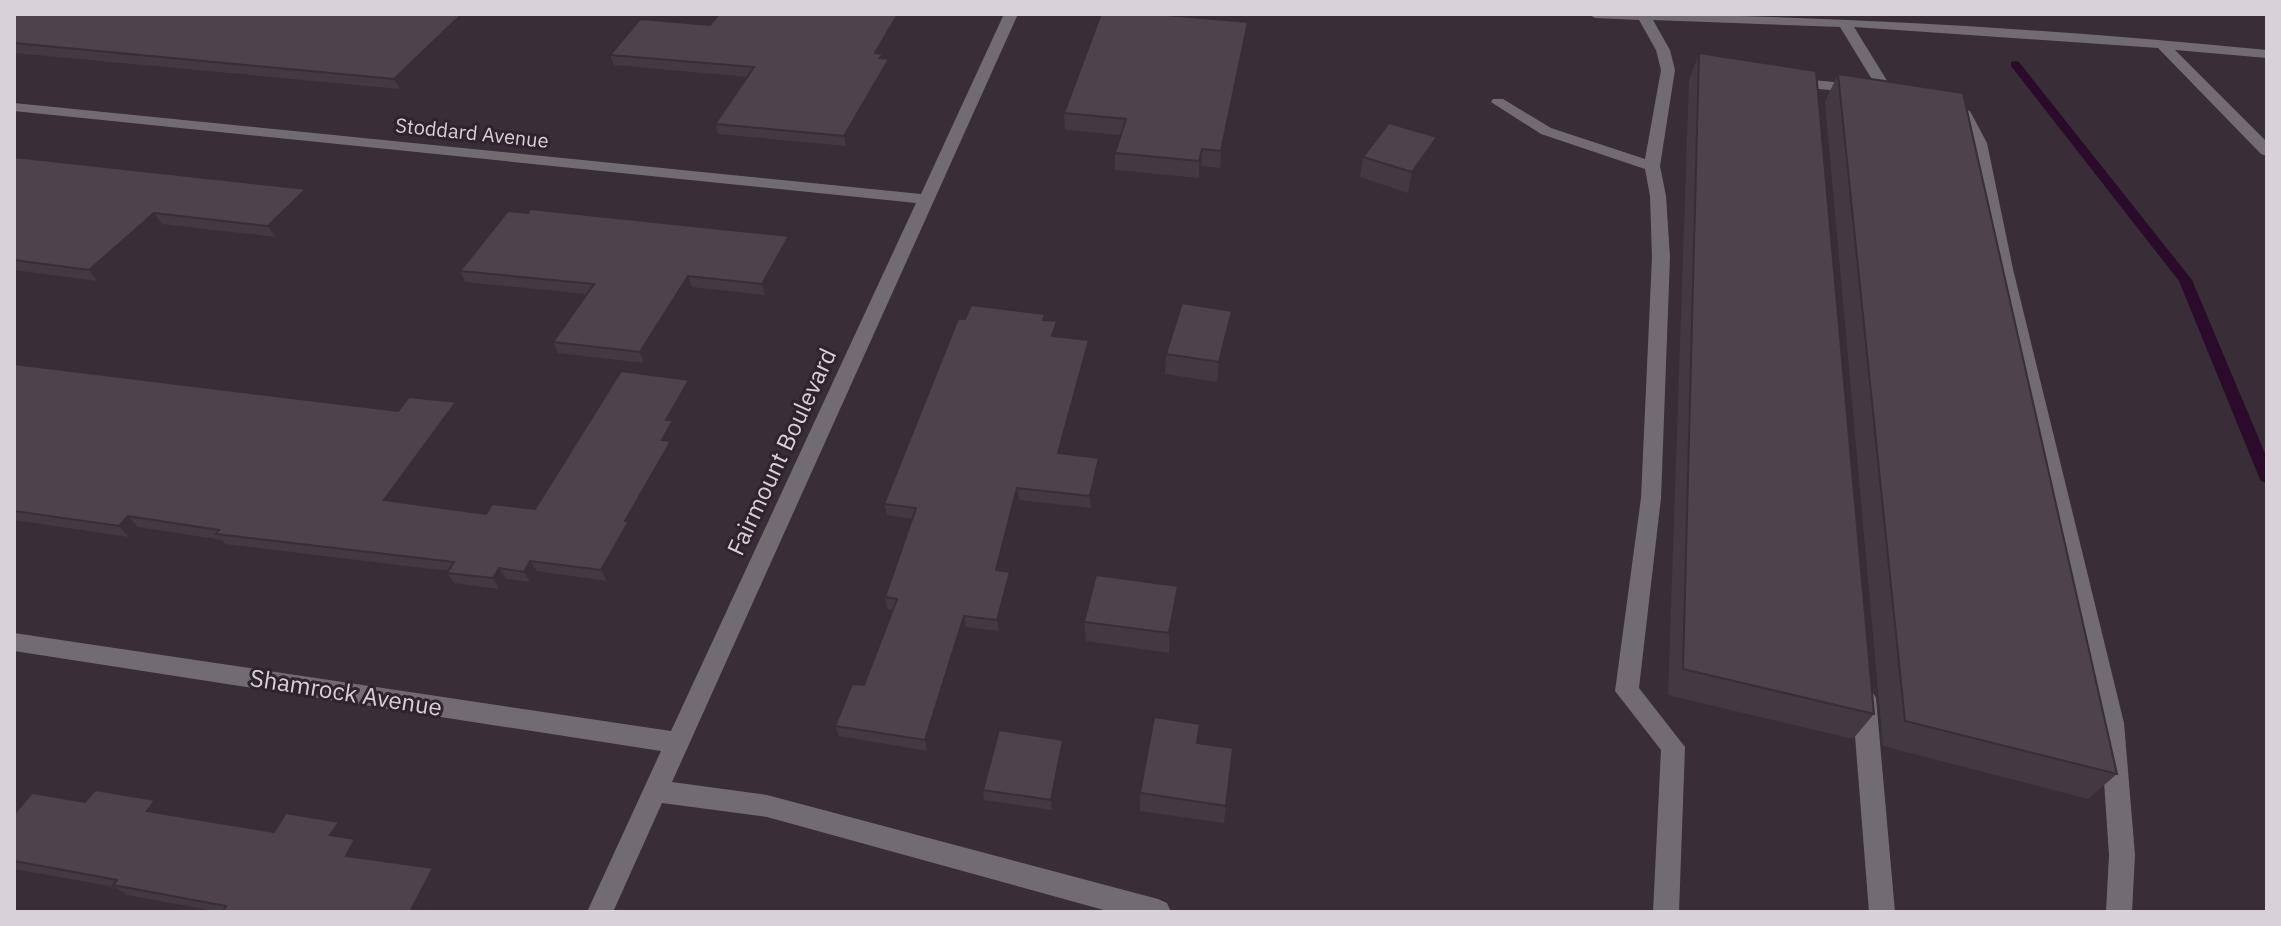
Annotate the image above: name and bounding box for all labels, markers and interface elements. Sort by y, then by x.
street label: Stoddard Avenue [394,111,550,154]
street label: Fairmount Boulevard [719,343,843,560]
street label: Shamrock Avenue [248,661,444,723]

